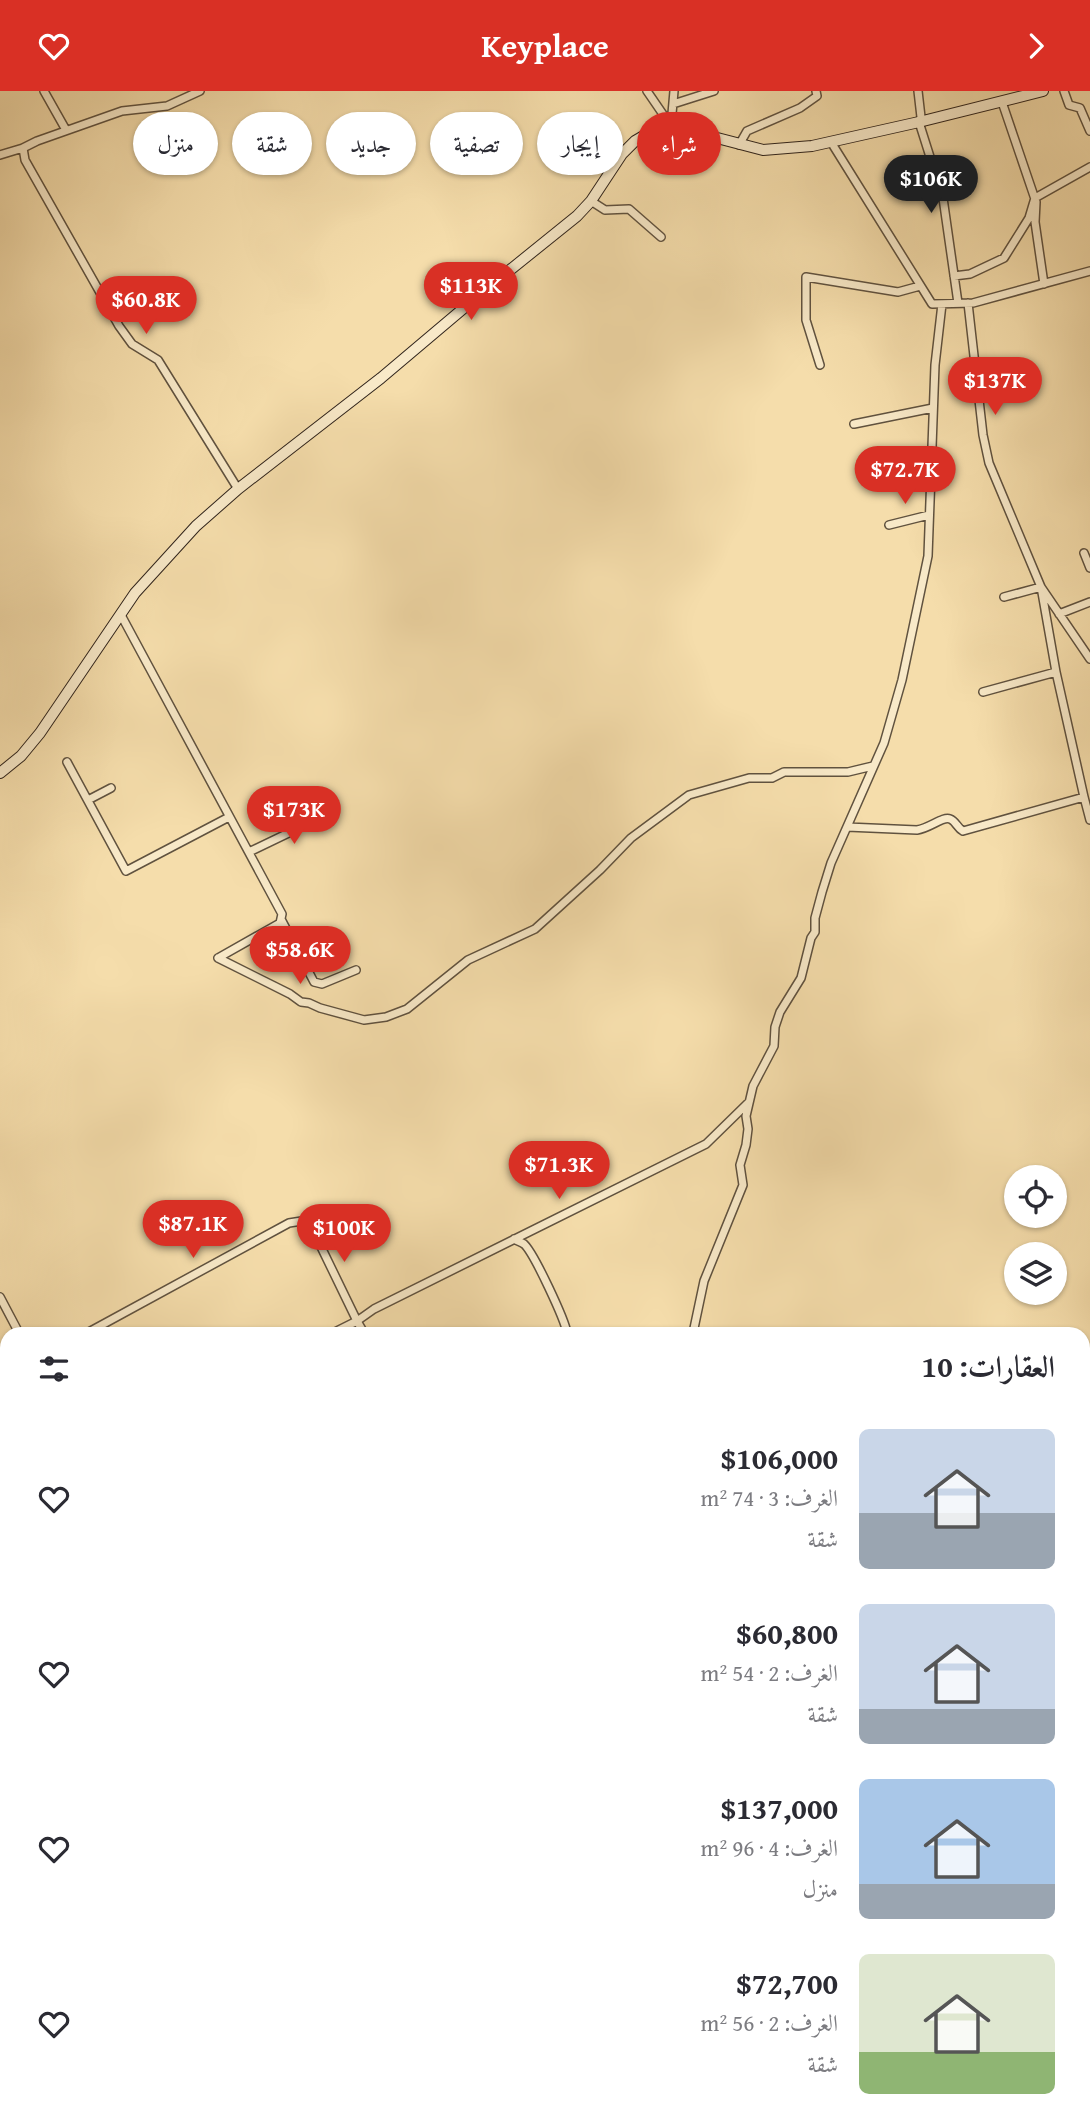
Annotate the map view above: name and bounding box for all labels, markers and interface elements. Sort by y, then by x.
text: Keyplace [481,22,609,69]
icon: heart [35,27,73,65]
icon: forward [1017,27,1055,65]
chip: منزل [133,112,218,175]
chip: شقة [232,112,312,175]
chip: جديد [326,112,416,175]
chip: تصفية [430,112,523,175]
chip: إيجار [537,112,623,175]
chip: شراء [637,112,721,175]
pin: $106K [882,155,980,215]
text: $106K [900,161,962,194]
pin: $113K [422,263,520,322]
text: $113K [440,268,502,301]
pin: $60.8K [89,277,203,336]
text: $60.8K [112,282,180,315]
pin: $137K [946,357,1044,417]
text: $137K [964,363,1026,396]
pin: $72.7K [848,447,962,506]
text: $72.7K [871,452,939,485]
pin: $173K [245,787,343,846]
text: $173K [263,792,325,825]
pin: $58.6K [243,927,357,986]
text: $58.6K [266,932,334,965]
pin: $71.3K [502,1141,616,1201]
text: $71.3K [525,1147,593,1180]
map controls [1004,1165,1067,1305]
button: locate [1004,1165,1067,1228]
pin: $87.1K [136,1201,250,1260]
pin: $100K [295,1205,393,1264]
text: $87.1K [159,1206,227,1239]
text: $100K [313,1210,375,1243]
button: layers [1004,1242,1067,1305]
text: العقارات: 10 [922,1344,1055,1388]
icon: filters [35,1350,73,1388]
text: $106,000 [721,1436,838,1480]
icon: home [915,1457,999,1541]
icon: heart [35,1480,73,1518]
text: الغرف: 3 · 74 m² [701,1481,838,1514]
text: شقة [808,1522,838,1555]
text: $60,800 [736,1611,838,1655]
icon: home [915,1632,999,1716]
icon: heart [35,1655,73,1693]
text: الغرف: 2 · 54 m² [701,1656,838,1689]
text: شقة [808,1697,838,1730]
text: $137,000 [721,1786,838,1830]
icon: home [915,1807,999,1891]
icon: heart [35,1830,73,1868]
text: الغرف: 4 · 96 m² [701,1831,838,1864]
text: منزل [803,1872,838,1905]
text: $72,700 [736,1961,838,2005]
icon: home [915,1982,999,2066]
icon: heart [35,2005,73,2043]
text: الغرف: 2 · 56 m² [701,2006,838,2039]
text: شقة [808,2047,838,2080]

